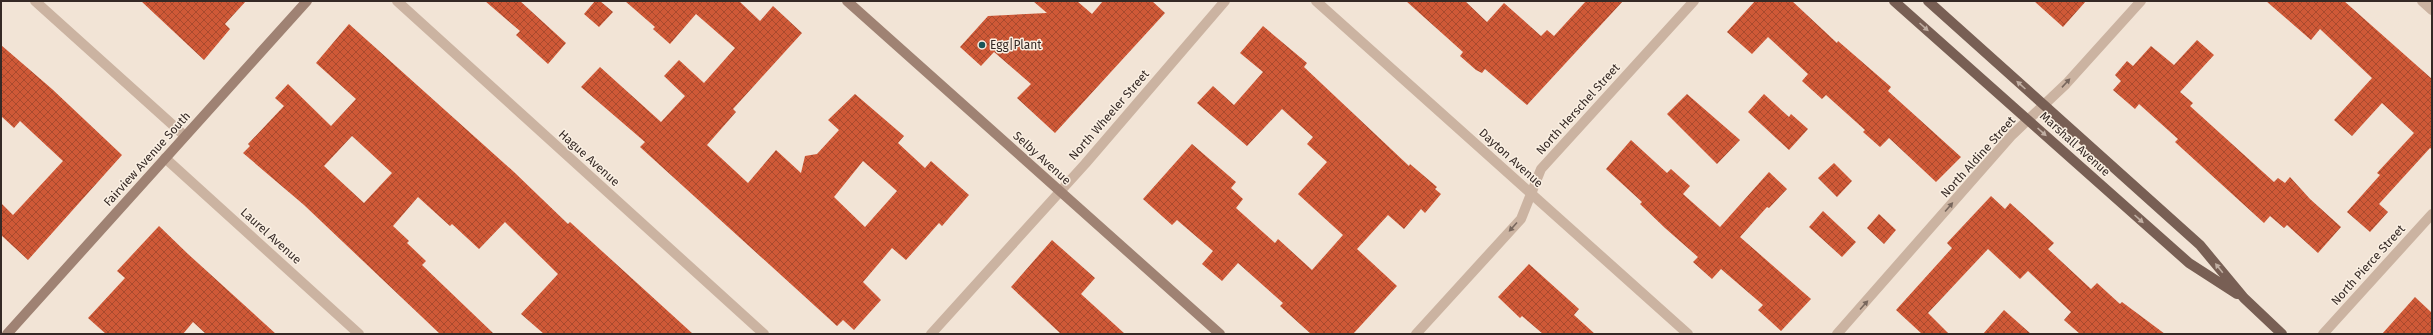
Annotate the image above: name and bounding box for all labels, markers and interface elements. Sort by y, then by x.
one-way arrow [1919,22,1928,31]
place label: Egg|Plant [990,38,1042,52]
marker: Egg|Plant [977,40,987,50]
street label: North Herschel Street [1533,60,1623,157]
street label: North Wheeler Street [1066,67,1152,163]
one-way arrow [2062,78,2071,88]
one-way arrow [2016,80,2027,89]
street label: Fairview Avenue South [101,109,193,209]
street label: Marshall Avenue [2037,109,2113,179]
street label: North Aldine Street [1938,113,2019,201]
street label: Dayton Avenue [1476,126,1546,190]
street label: Hague Avenue [556,127,622,189]
one-way arrow [2037,127,2046,136]
street label: Selby Avenue [1010,129,1074,187]
one-way arrow [1945,202,1954,213]
street label: Laurel Avenue [238,205,304,267]
one-way arrow [2133,214,2144,223]
street label: North Pierce Street [2328,221,2408,308]
one-way arrow [1508,222,1518,232]
one-way arrow [2215,262,2224,273]
one-way arrow [1859,300,1868,310]

